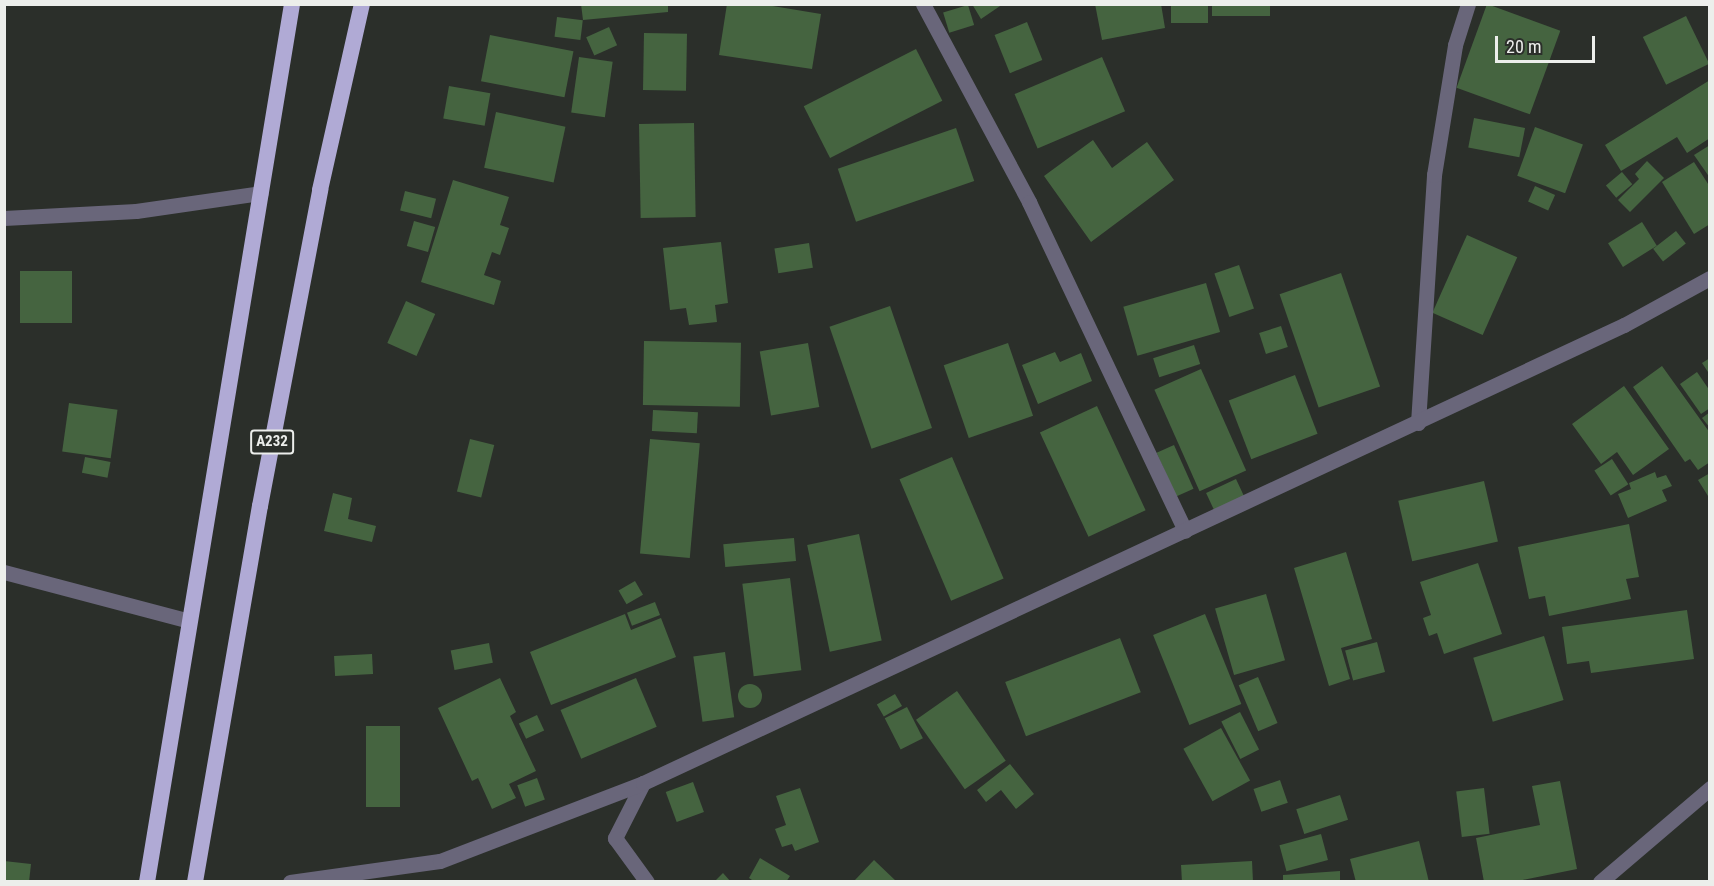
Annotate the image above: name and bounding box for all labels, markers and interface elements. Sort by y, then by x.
scale bar [1498,24,1598,62]
text: 20 m [1506,36,1541,57]
road number: A232 [250,430,294,454]

